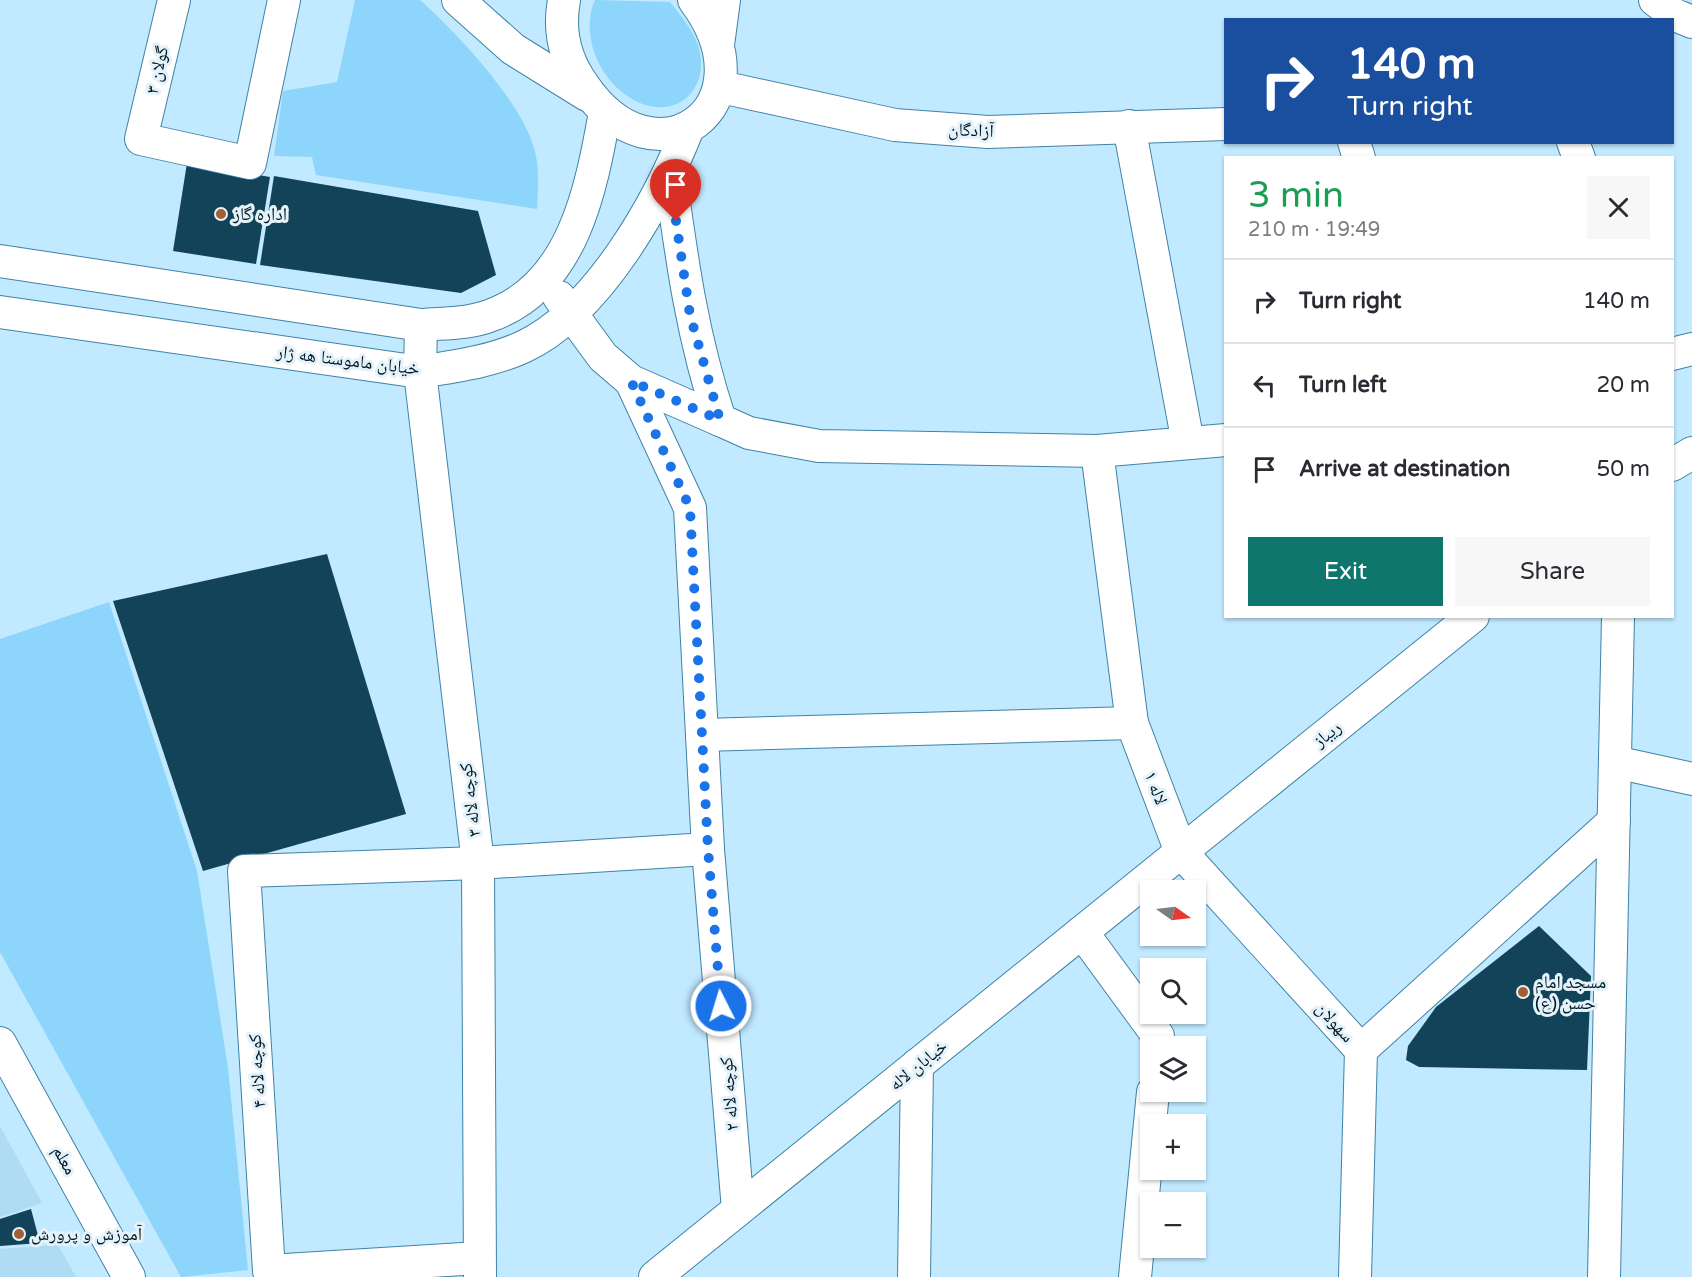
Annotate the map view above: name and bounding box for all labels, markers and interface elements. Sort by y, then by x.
text: 140 m [1347,39,1476,90]
icon: right [1248,42,1326,120]
street label: گولان ۳ [141,43,173,96]
text: Turn right [1347,90,1473,123]
street label: آزادگان [948,118,995,142]
pin [650,159,701,221]
icon: arrive [659,168,692,201]
text: 3 min [1248,174,1344,217]
button: close [1587,176,1650,239]
place label: اداره گاز [232,203,287,225]
marker: اداره گاز [214,207,228,221]
text: 210 m · 19:49 [1248,218,1380,242]
icon: right [1248,285,1281,318]
text: Turn right [1299,288,1401,314]
text: 140 m [1583,288,1650,314]
street label: خیابان ماموستا هه ژار [274,340,421,380]
icon: left [1248,369,1281,402]
text: Turn left [1299,372,1387,398]
text: 20 m [1596,372,1650,398]
icon: arrive [1248,453,1281,486]
text: Arrive at destination [1299,456,1510,482]
text: 50 m [1596,456,1650,482]
button: Exit [1248,537,1443,606]
button: Share [1455,537,1650,606]
street label: ریباز [1308,716,1346,753]
street label: کوچه لاله ۳ [454,761,485,838]
street label: لاله ۱ [1140,768,1172,808]
north arrow [1140,880,1206,946]
map controls [1140,880,1206,1258]
button: search [1140,958,1206,1024]
place label: مسجد امام حسن (ع) [1535,971,1606,1014]
position arrow [689,974,753,1038]
marker: مسجد امام حسن (ع) [1516,985,1530,999]
street label: سهولان [1311,997,1359,1047]
street label: کوچه لاله ۴ [243,1033,271,1109]
street label: خیابان لاله [884,1035,952,1095]
button: layers [1140,1036,1206,1102]
street label: کوچه لاله ۲ [715,1056,743,1132]
button: + [1140,1114,1206,1180]
street label: معلم [47,1142,82,1179]
button: − [1140,1192,1206,1258]
place label: آموزش و پرورش [31,1223,142,1245]
marker: آموزش و پرورش [12,1227,26,1241]

